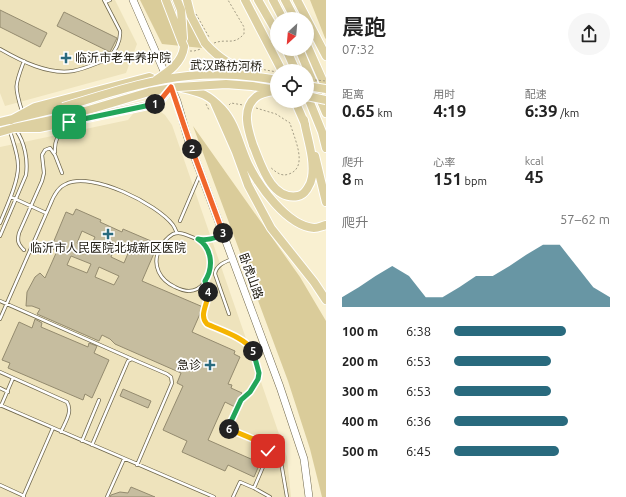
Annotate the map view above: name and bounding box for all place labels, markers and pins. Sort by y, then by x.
place label: 临沂市老年养护院 [75,51,171,64]
marker: 临沂市老年养护院 [60,52,72,64]
pin: 1 [145,94,165,114]
pin [52,105,86,139]
pin: 2 [182,139,202,159]
pin: 3 [213,223,233,243]
marker: 临沂市人民医院北城新区医院 [102,228,114,240]
place label: 临沂市人民医院北城新区医院 [30,241,186,254]
pin: 4 [198,282,218,302]
pin: 5 [243,341,263,361]
place label: 急诊 [177,358,201,371]
marker: 急诊 [204,359,216,371]
pin: 6 [219,419,239,439]
pin [251,434,285,468]

